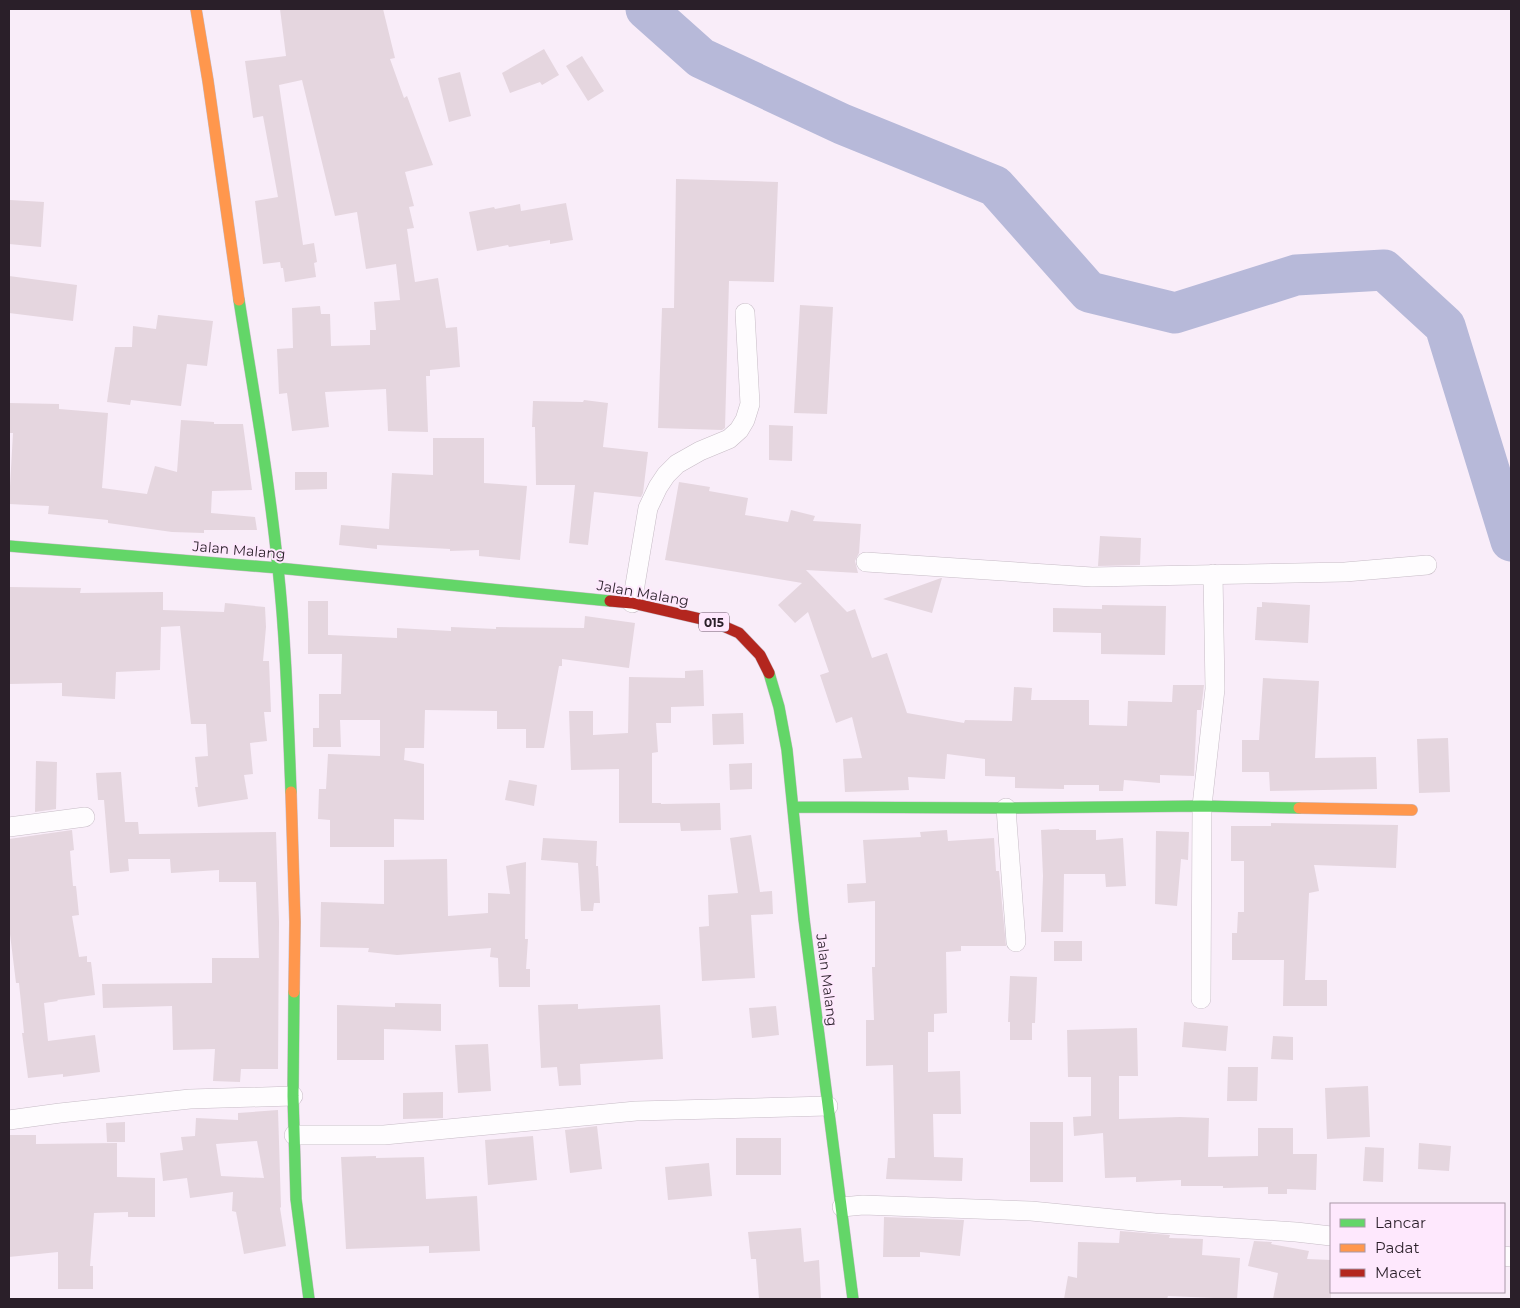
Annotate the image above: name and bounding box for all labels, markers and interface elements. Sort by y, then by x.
street label: Jalan Malang [191,537,286,563]
street label: Jalan Malang [595,576,690,610]
road number: 015 [699,612,729,632]
street label: Jalan Malang [812,932,842,1027]
legend [1330,1203,1505,1293]
text: Lancar [1375,1213,1426,1232]
text: Padat [1375,1238,1420,1257]
text: Macet [1375,1263,1422,1282]

